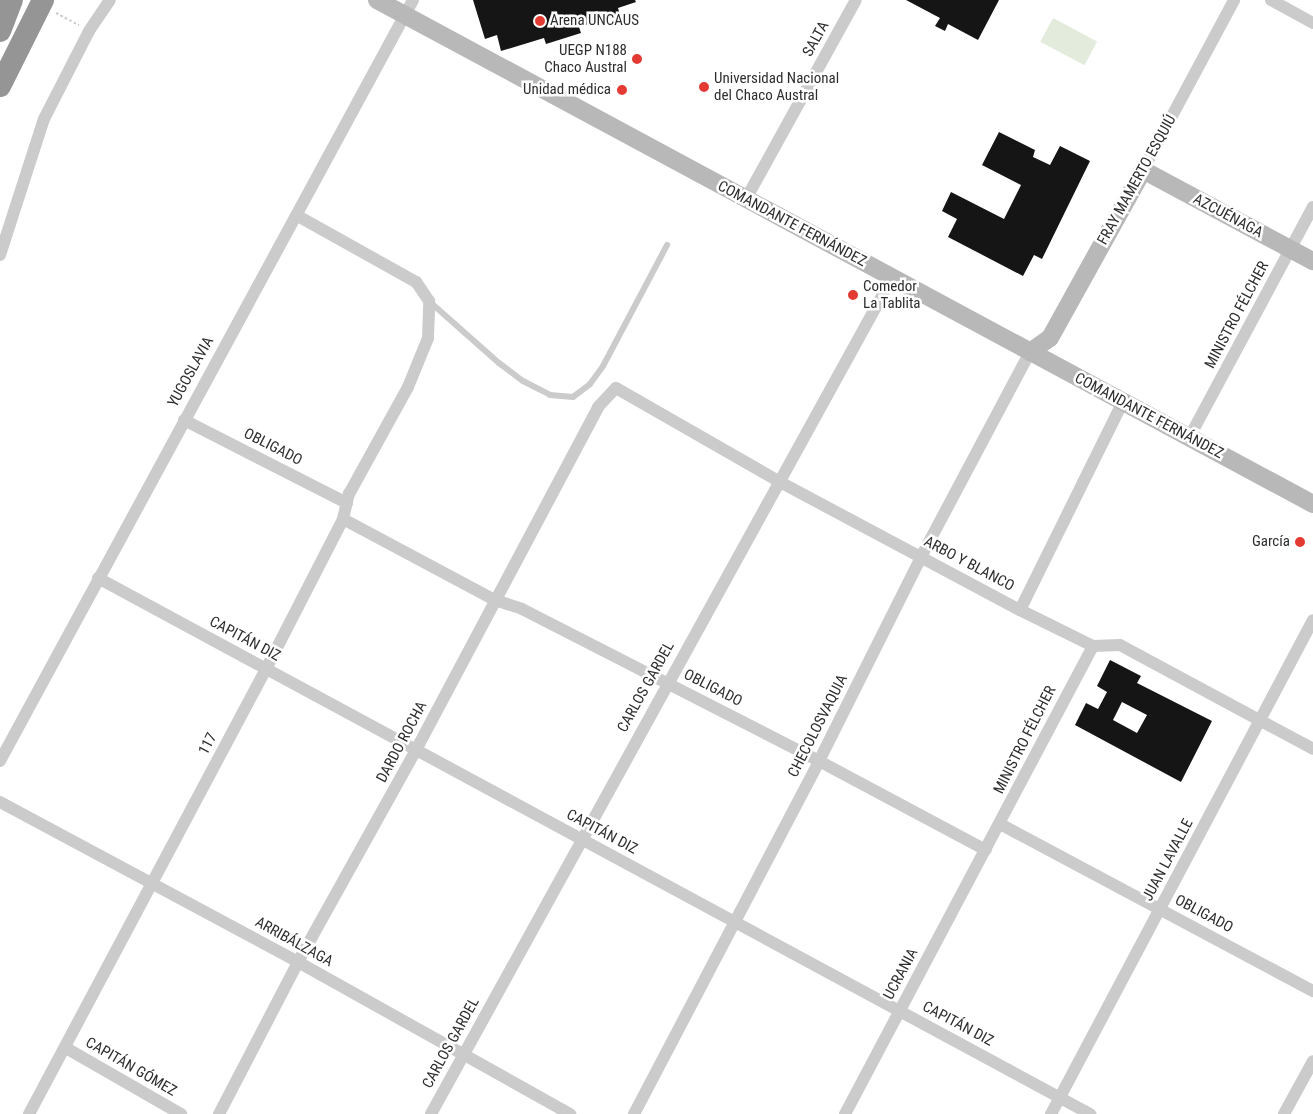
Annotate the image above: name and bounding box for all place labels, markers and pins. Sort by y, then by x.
place label: Arena UNCAUS [550,12,639,30]
marker: Arena UNCAUS [534,15,546,27]
place label: UEGP N188 Chaco Austral [544,41,627,76]
marker: UEGP N188 Chaco Austral [631,53,643,65]
place label: Universidad Nacional del Chaco Austral [714,69,839,104]
place label: Unidad médica [523,81,611,99]
marker: Universidad Nacional del Chaco Austral [698,81,710,93]
marker: Unidad médica [615,83,629,97]
place label: Comedor La Tablita [863,277,921,312]
marker: Comedor La Tablita [847,289,859,301]
place label: García [1252,533,1290,551]
marker: García [1294,536,1306,548]

